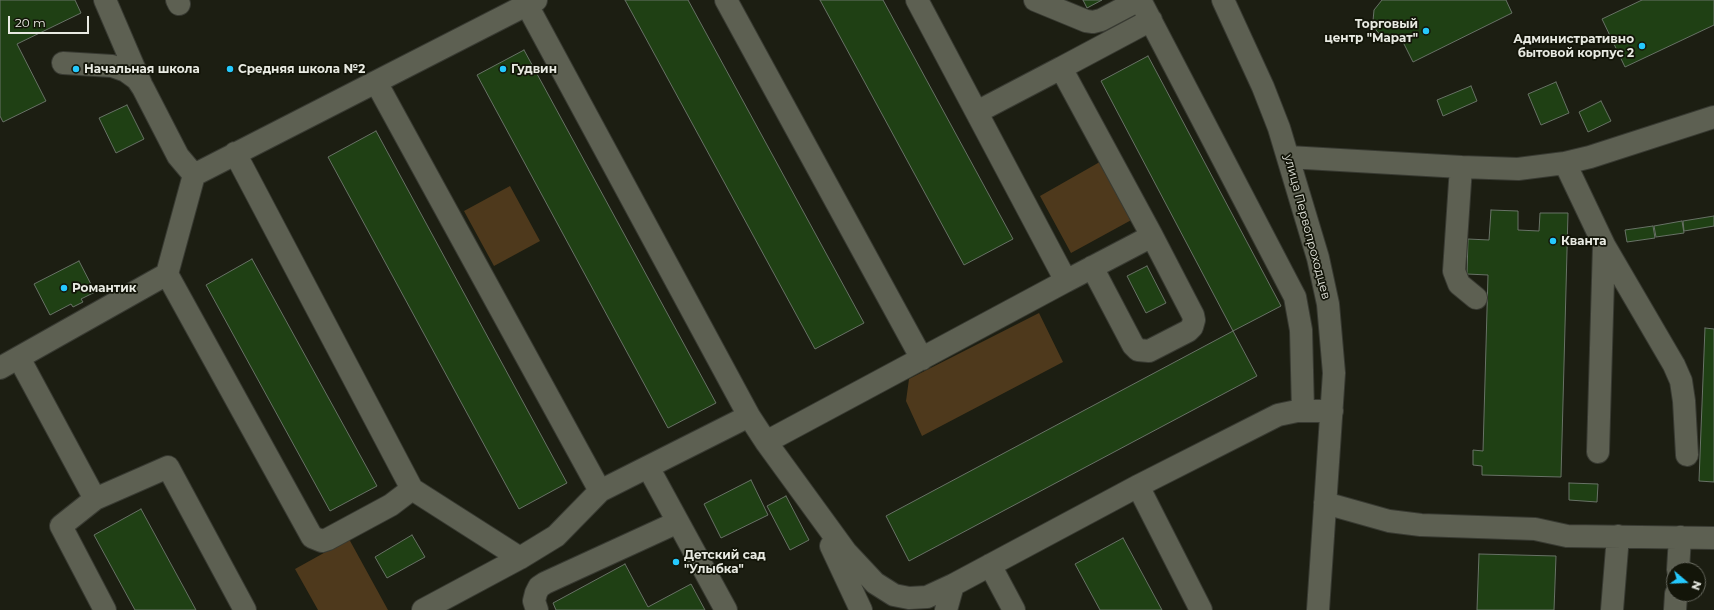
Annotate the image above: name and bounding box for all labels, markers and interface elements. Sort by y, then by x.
scale bar [10,8,91,34]
text: 20 m [15,15,46,30]
place label: Торговый центр "Марат" [1324,17,1418,45]
marker: Торговый центр "Марат" [1421,26,1431,36]
place label: Административно бытовой корпус 2 [1513,32,1634,60]
marker: Административно бытовой корпус 2 [1637,41,1647,51]
place label: Начальная школа [84,62,200,76]
place label: Средняя школа №2 [238,62,365,76]
place label: Гудвин [511,62,557,76]
marker: Начальная школа [71,64,81,74]
marker: Средняя школа №2 [225,64,235,74]
marker: Гудвин [498,64,508,74]
street label: улица Первопроходцев [1281,153,1333,301]
place label: Кванта [1561,234,1606,248]
marker: Кванта [1548,236,1558,246]
place label: Романтик [72,281,136,295]
marker: Романтик [59,283,69,293]
place label: Детский сад "Улыбка" [684,548,766,576]
marker: Детский сад "Улыбка" [671,557,681,567]
north arrow [1666,562,1706,602]
text: N [1688,579,1704,592]

